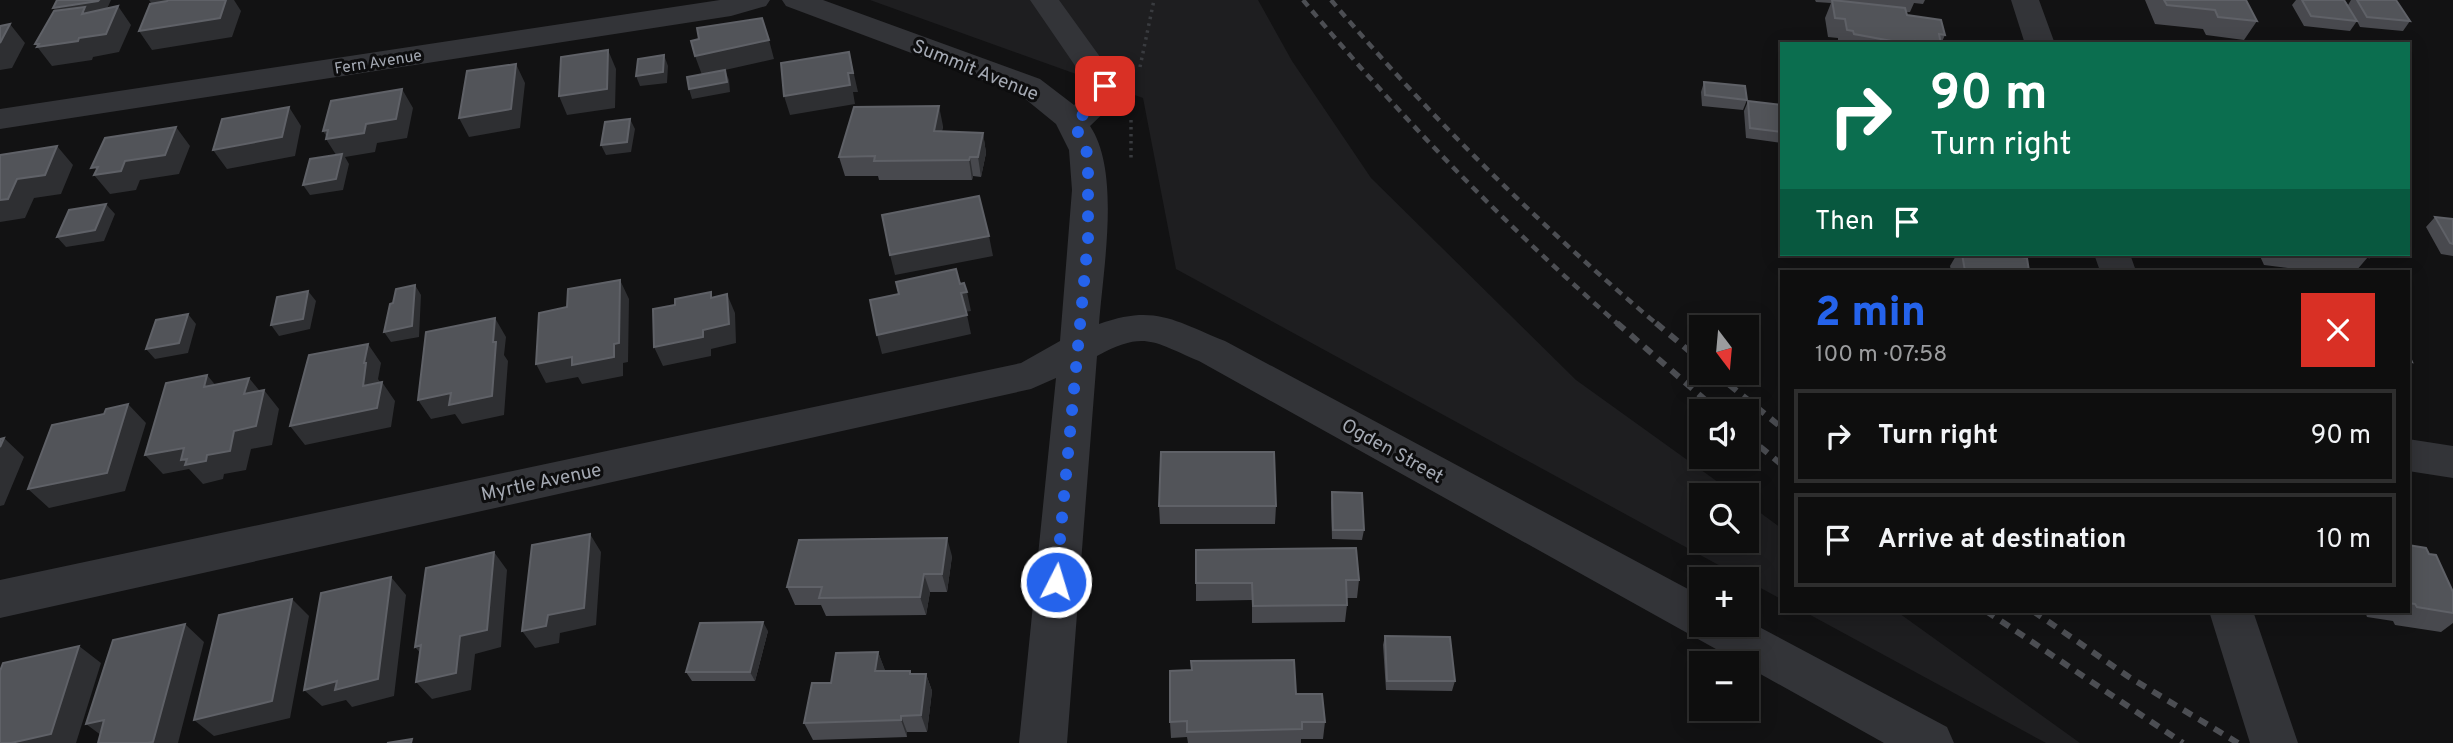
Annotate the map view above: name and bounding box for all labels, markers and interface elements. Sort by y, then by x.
street label: Summit Avenue [909,35,1042,107]
street label: Fern Avenue [333,46,423,80]
pin [1075,56,1135,116]
text: 90 m [1930,65,2048,127]
icon: arrive [1086,67,1124,105]
icon: right [1815,70,1906,161]
text: Turn right [1930,126,2072,166]
icon: arrive [1888,203,1926,241]
text: Then [1815,206,1874,239]
text: 2 min [1815,288,1926,341]
button: close [2301,293,2375,367]
north arrow [1689,315,1759,385]
map controls [1689,315,1759,721]
text: 100 m · 07:58 [1815,341,1947,370]
button: sound [1689,399,1759,469]
street label: Ogden Street [1337,414,1447,490]
icon: right [1819,417,1857,455]
text: Turn right [1878,420,1998,453]
text: 90 m [2311,420,2371,453]
street label: Myrtle Avenue [479,458,604,507]
button: search [1689,483,1759,553]
icon: arrive [1819,521,1857,559]
text: Arrive at destination [1878,524,2126,557]
text: 10 m [2316,524,2371,557]
position arrow [1019,545,1093,619]
button: + [1689,567,1759,637]
button: − [1689,651,1759,721]

